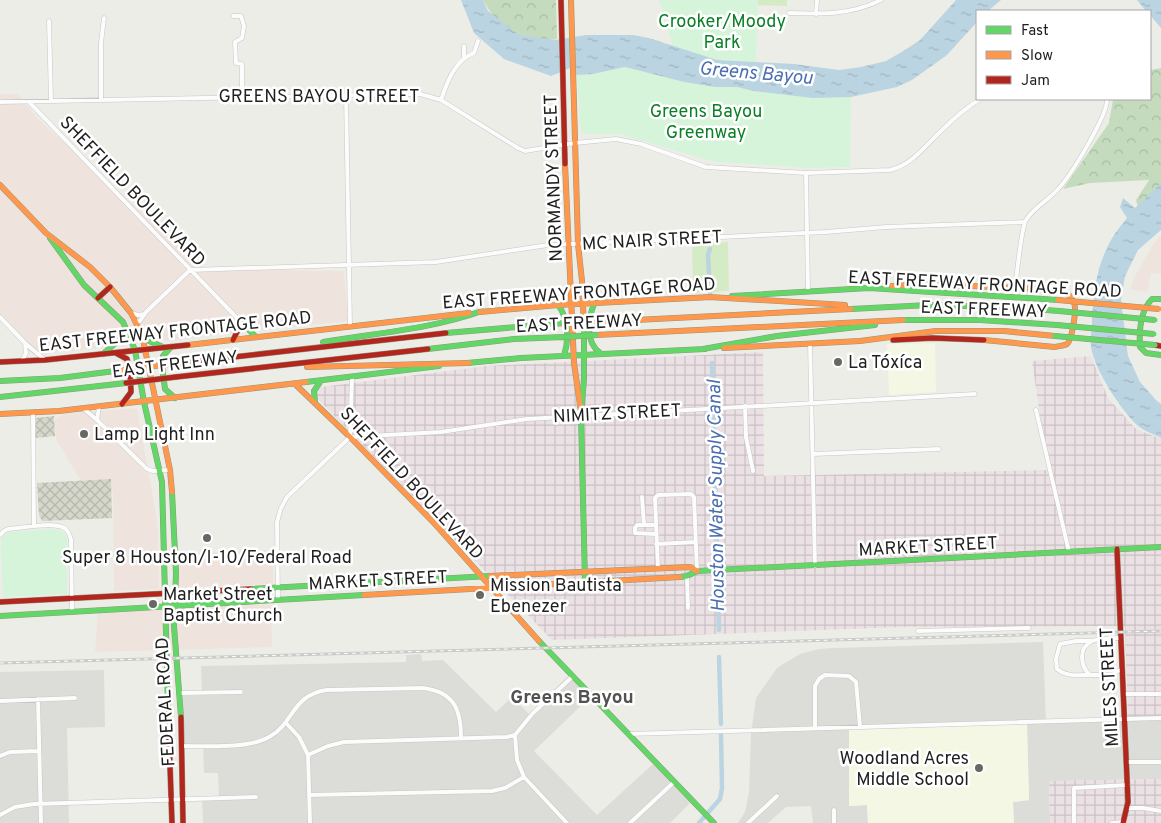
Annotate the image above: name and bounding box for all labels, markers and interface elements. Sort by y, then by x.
legend [976,10,1151,100]
park label: Crooker/Moody Park [658,11,786,55]
text: Fast [1021,22,1049,41]
text: Slow [1021,47,1053,66]
water label: Greens Bayou [698,57,814,91]
text: Jam [1021,72,1050,91]
street label: GREENS BAYOU STREET [218,86,420,109]
street label: NORMANDY STREET [540,94,569,262]
park label: Greens Bayou Greenway [650,101,762,145]
street label: SHEFFIELD BOULEVARD [54,112,210,272]
street label: MC NAIR STREET [581,226,723,257]
street label: EAST FREEWAY FRONTAGE ROAD [847,267,1122,304]
street label: EAST FREEWAY FRONTAGE ROAD [442,273,717,316]
street label: EAST FREEWAY [920,297,1048,324]
street label: EAST FREEWAY FRONTAGE ROAD [38,307,313,358]
street label: EAST FREEWAY [515,310,643,339]
street label: EAST FREEWAY [111,346,240,385]
place label: La Tóxíca [848,352,922,375]
marker: La Tóxíca [832,356,844,368]
water label: Houston Water Supply Canal [703,379,731,612]
street label: NIMITZ STREET [552,400,682,429]
street label: SHEFFIELD BOULEVARD [334,403,488,565]
place label: Lamp Light Inn [94,424,215,447]
marker: Lamp Light Inn [78,428,90,440]
marker: Super 8 Houston/I-10/Federal Road [201,532,213,544]
street label: MARKET STREET [858,532,998,563]
place label: Super 8 Houston/I-10/Federal Road [62,547,352,570]
street label: MARKET STREET [308,566,448,597]
place label: Mission Bautista Ebenezer [490,575,622,619]
place label: Market Street Baptist Church [163,584,283,628]
marker: Mission Bautista Ebenezer [474,589,486,601]
marker: Market Street Baptist Church [147,598,159,610]
street label: MILES STREET [1096,626,1125,747]
street label: FEDERAL ROAD [152,637,181,767]
district label: Greens Bayou [510,686,634,710]
place label: Woodland Acres Middle School [839,748,969,792]
marker: Woodland Acres Middle School [973,762,985,774]

